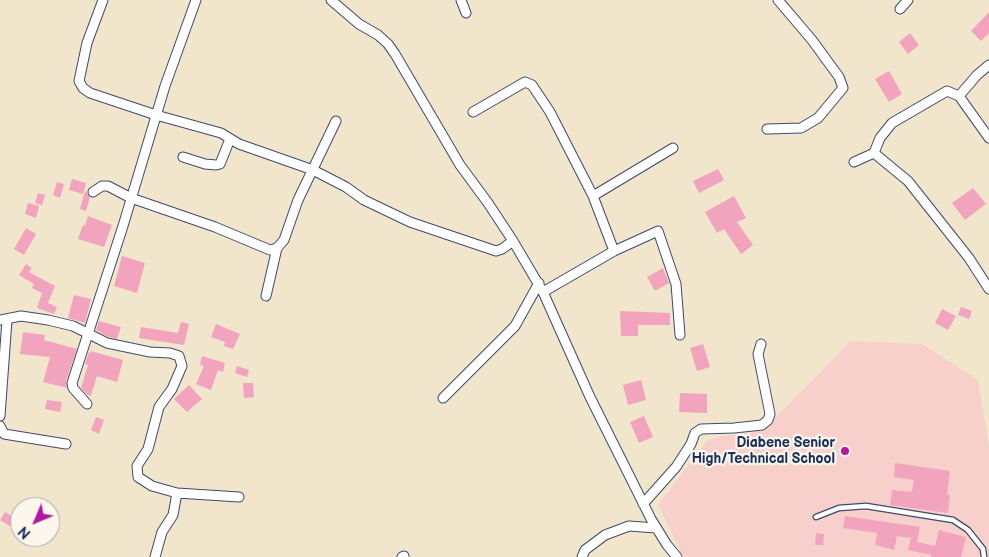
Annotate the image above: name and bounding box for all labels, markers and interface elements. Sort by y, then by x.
place label: Diabene Senior High/Technical School [692,435,835,468]
marker: Diabene Senior High/Technical School [839,445,851,457]
north arrow [10,497,60,547]
text: N [15,523,34,542]

